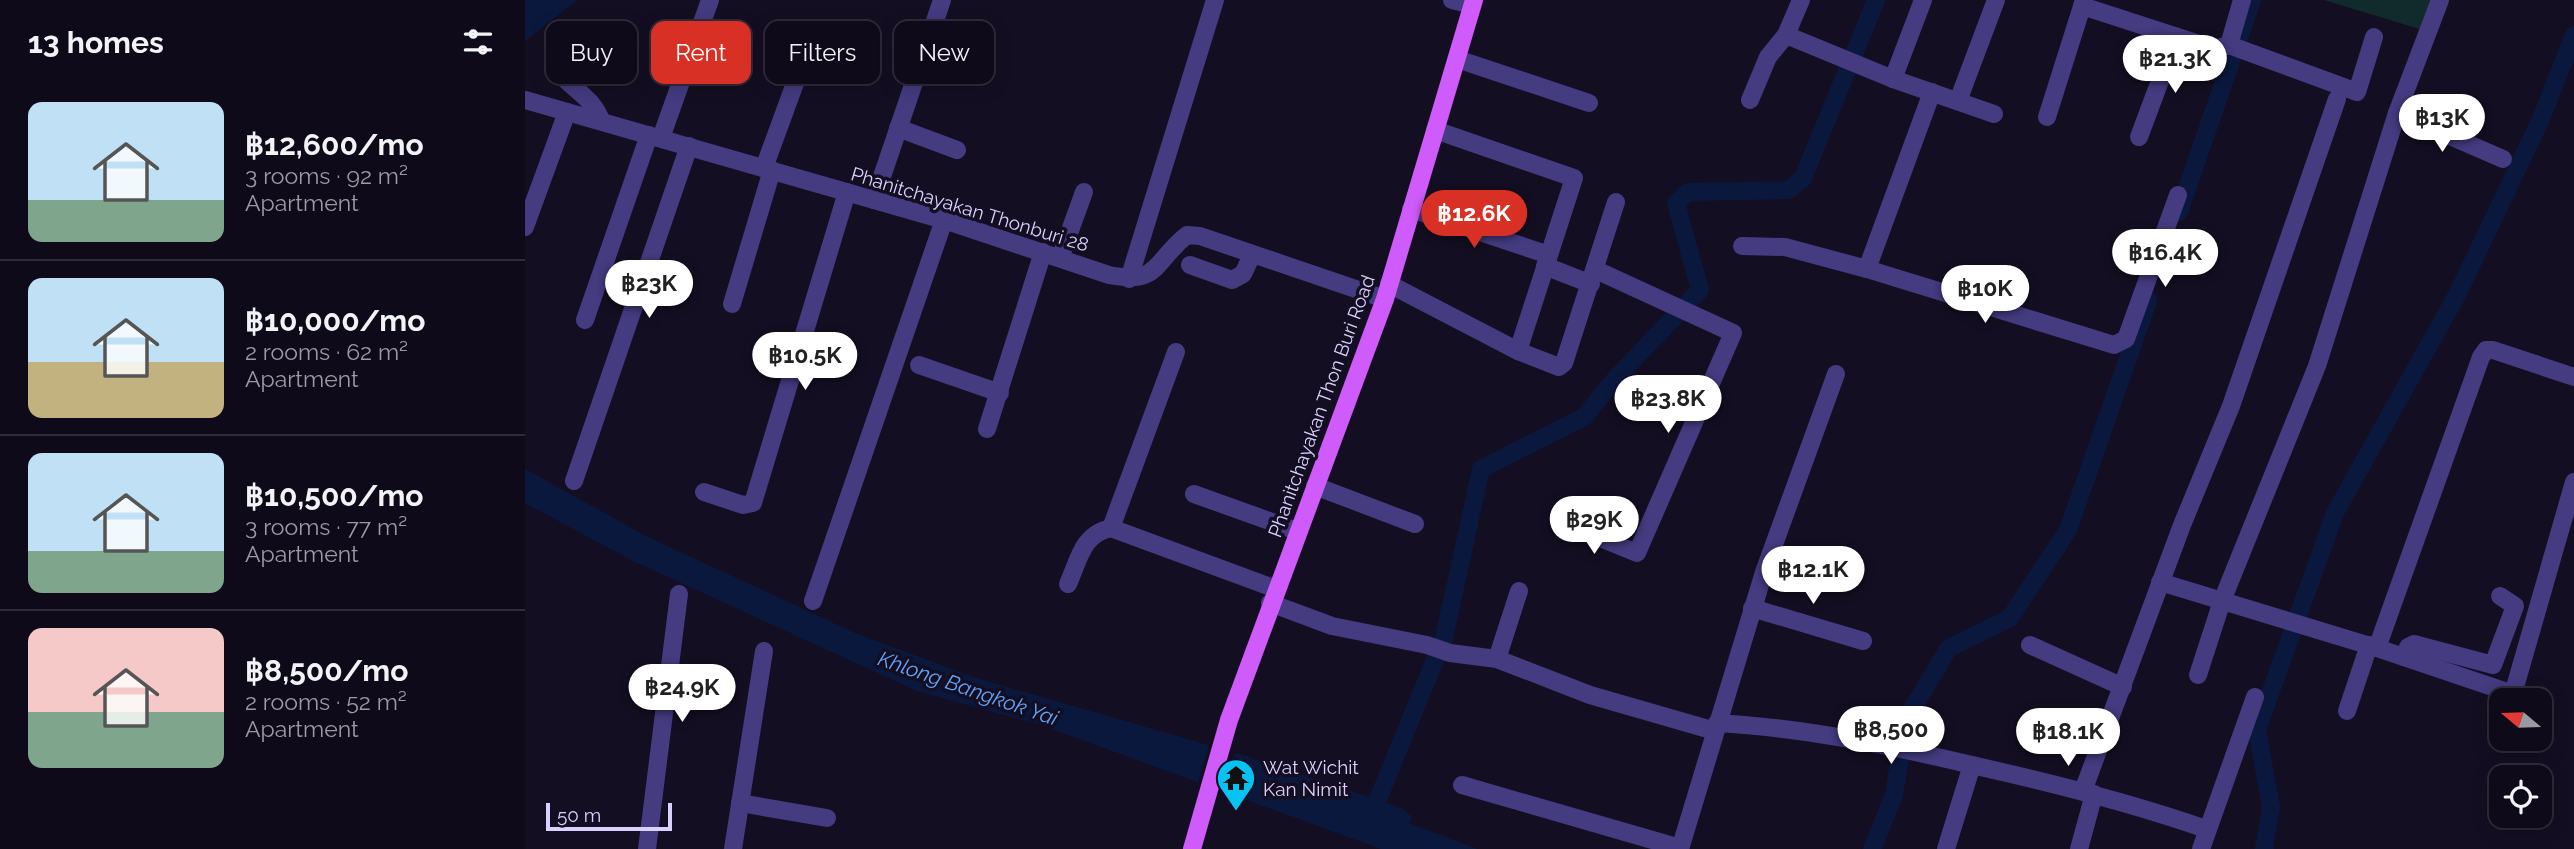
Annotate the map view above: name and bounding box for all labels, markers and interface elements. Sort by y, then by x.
chip: Buy [546,21,637,84]
chip: Rent [651,21,751,84]
chip: Filters [765,21,880,84]
chip: New [894,21,994,84]
icon: filters [459,23,497,61]
text: 13 homes [28,25,164,60]
pin: ฿21.3K [2118,36,2232,95]
text: ฿21.3K [2139,44,2211,71]
pin: ฿13K [2401,94,2483,154]
text: ฿13K [2415,103,2469,130]
text: ฿12,600/mo [245,127,424,162]
icon: home [84,130,168,214]
text: 3 rooms · 92 m² [245,162,408,189]
street label: Phanitchayakan Thonburi 28 [849,162,1091,256]
text: Apartment [245,189,359,216]
pin: ฿12.6K [1417,190,1531,250]
text: ฿12.6K [1437,199,1511,226]
pin: ฿16.4K [2108,230,2222,289]
text: ฿16.4K [2128,238,2202,265]
pin: ฿23K [608,260,690,320]
pin: ฿10K [1944,266,2026,325]
text: ฿23K [621,269,677,296]
street label: Phanitchayakan Thon Buri Road [1263,272,1379,540]
text: ฿10K [1957,274,2013,301]
text: ฿10,000/mo [245,303,425,338]
icon: home [84,306,168,390]
pin: ฿10.5K [748,332,862,392]
text: 2 rooms · 62 m² [245,338,408,365]
text: ฿10.5K [768,341,842,368]
text: Apartment [245,365,359,392]
pin: ฿23.8K [1611,376,1725,435]
text: ฿23.8K [1631,384,1705,411]
text: ฿10,500/mo [245,478,424,513]
icon: home [84,481,168,565]
pin: ฿29K [1553,496,1635,556]
text: ฿29K [1566,505,1622,532]
text: 3 rooms · 77 m² [245,513,407,540]
text: Apartment [245,540,359,567]
pin: ฿12.1K [1756,546,1870,606]
text: ฿12.1K [1778,555,1848,582]
water label: Khlong Bangkok Yai [875,645,1062,731]
text: ฿8,500/mo [245,653,408,688]
icon: home [84,656,168,740]
pin: ฿24.9K [625,664,739,724]
text: ฿24.9K [645,673,719,700]
text: 2 rooms · 52 m² [245,688,407,715]
north arrow [2489,688,2551,751]
map controls [2489,688,2552,828]
pin: ฿8,500 [1834,706,1948,766]
pin: ฿18.1K [2011,708,2125,768]
text: Apartment [245,715,359,742]
text: ฿8,500 [1854,715,1928,742]
text: ฿18.1K [2032,717,2104,744]
place label: Wat Wichit Kan Nimit [1263,756,1359,800]
temple icon: Wat Wichit Kan Nimit [1215,757,1257,812]
button: locate [2489,765,2552,828]
scale bar [546,800,672,832]
text: 50 m [557,804,601,826]

